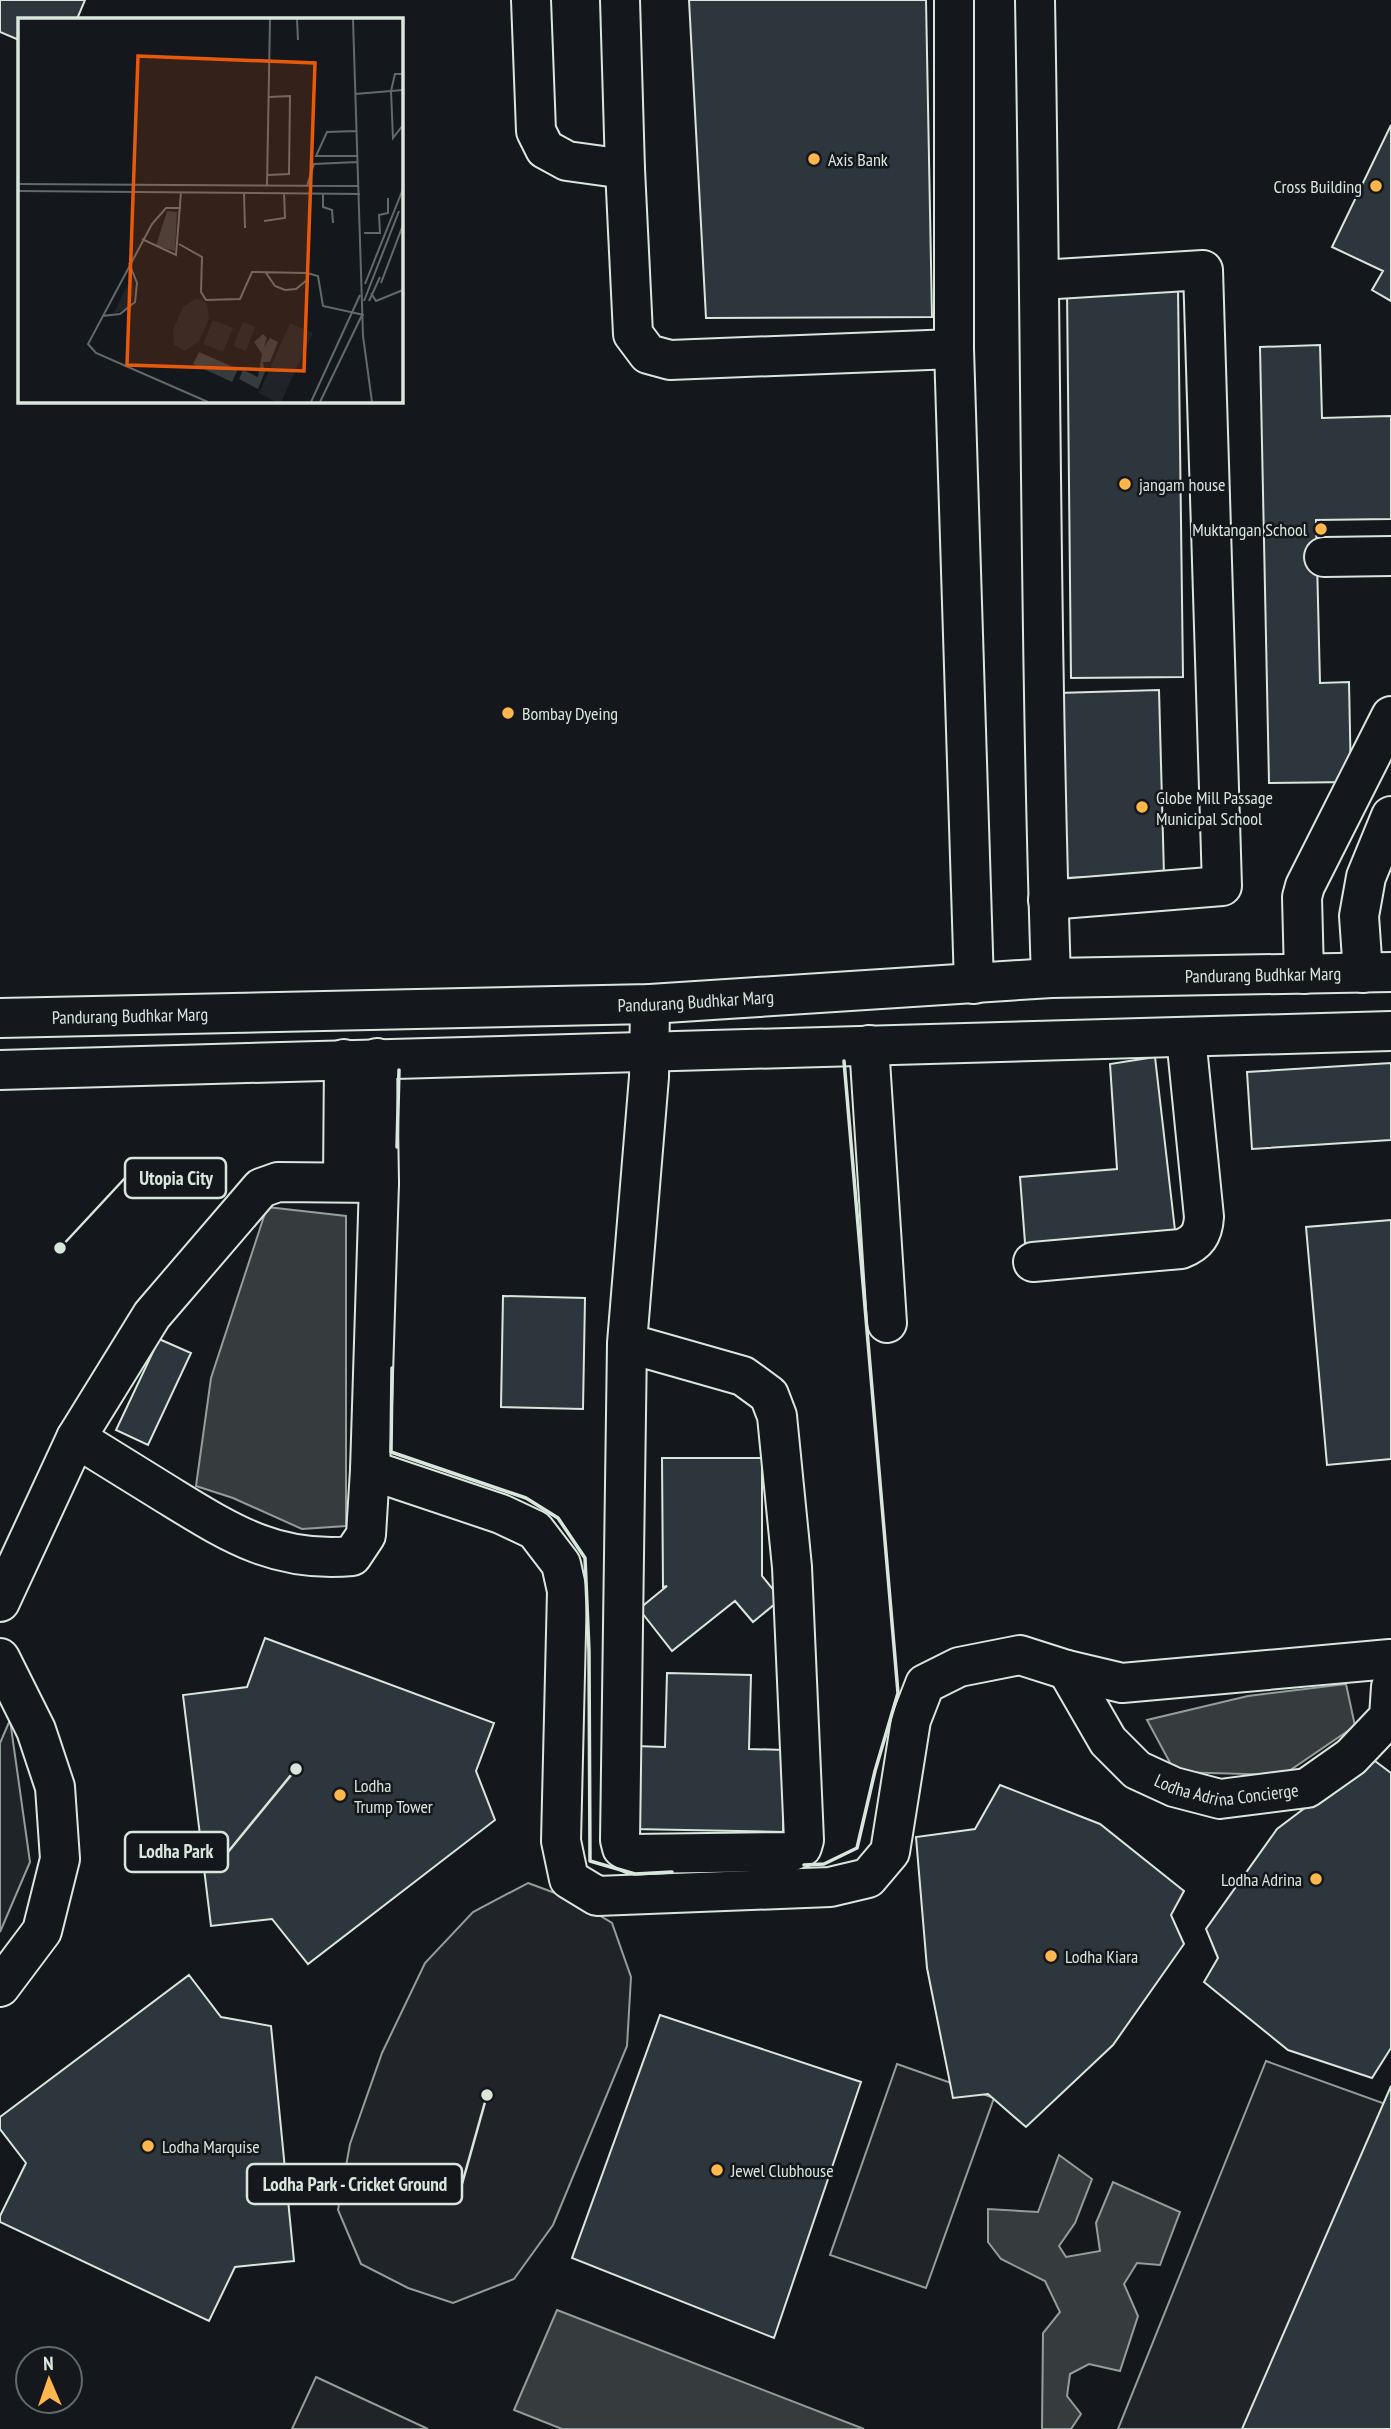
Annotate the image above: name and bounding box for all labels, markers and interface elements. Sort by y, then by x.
inset map [18,18,402,402]
place label: Axis Bank [828,148,888,171]
marker: Axis Bank [806,151,822,167]
place label: Cross Building [1274,175,1362,198]
marker: Cross Building [1368,178,1384,194]
place label: jangam house [1139,473,1226,496]
marker: jangam house [1117,476,1133,492]
place label: Muktangan School [1192,518,1308,541]
marker: Muktangan School [1313,521,1329,537]
place label: Bombay Dyeing [522,702,618,725]
marker: Bombay Dyeing [500,705,516,721]
place label: Globe Mill Passage Municipal School [1156,786,1273,830]
marker: Globe Mill Passage Municipal School [1134,799,1150,815]
street label: Pandurang Budhkar Marg [1185,961,1341,987]
street label: Pandurang Budhkar Marg [617,984,775,1016]
street label: Pandurang Budhkar Marg [52,1002,208,1028]
callout: Utopia City [125,1158,226,1198]
text: Utopia City [139,1166,213,1190]
street label: Lodha Adrina Concierge [1151,1768,1300,1811]
place label: Lodha Trump Tower [354,1774,433,1818]
marker: Lodha Trump Tower [332,1787,348,1803]
callout: Lodha Park [125,1832,228,1872]
text: Lodha Park [139,1839,213,1863]
place label: Lodha Adrina [1221,1868,1302,1891]
marker: Lodha Adrina [1308,1871,1324,1887]
place label: Lodha Kiara [1065,1945,1138,1968]
marker: Lodha Kiara [1043,1948,1059,1964]
place label: Lodha Marquise [162,2135,260,2158]
marker: Lodha Marquise [140,2138,156,2154]
place label: Jewel Clubhouse [730,2159,834,2182]
marker: Jewel Clubhouse [709,2162,725,2178]
callout: Lodha Park - Cricket Ground [247,2164,462,2204]
text: Lodha Park - Cricket Ground [263,2172,447,2196]
north arrow [14,2345,84,2415]
text: N [43,2351,54,2375]

